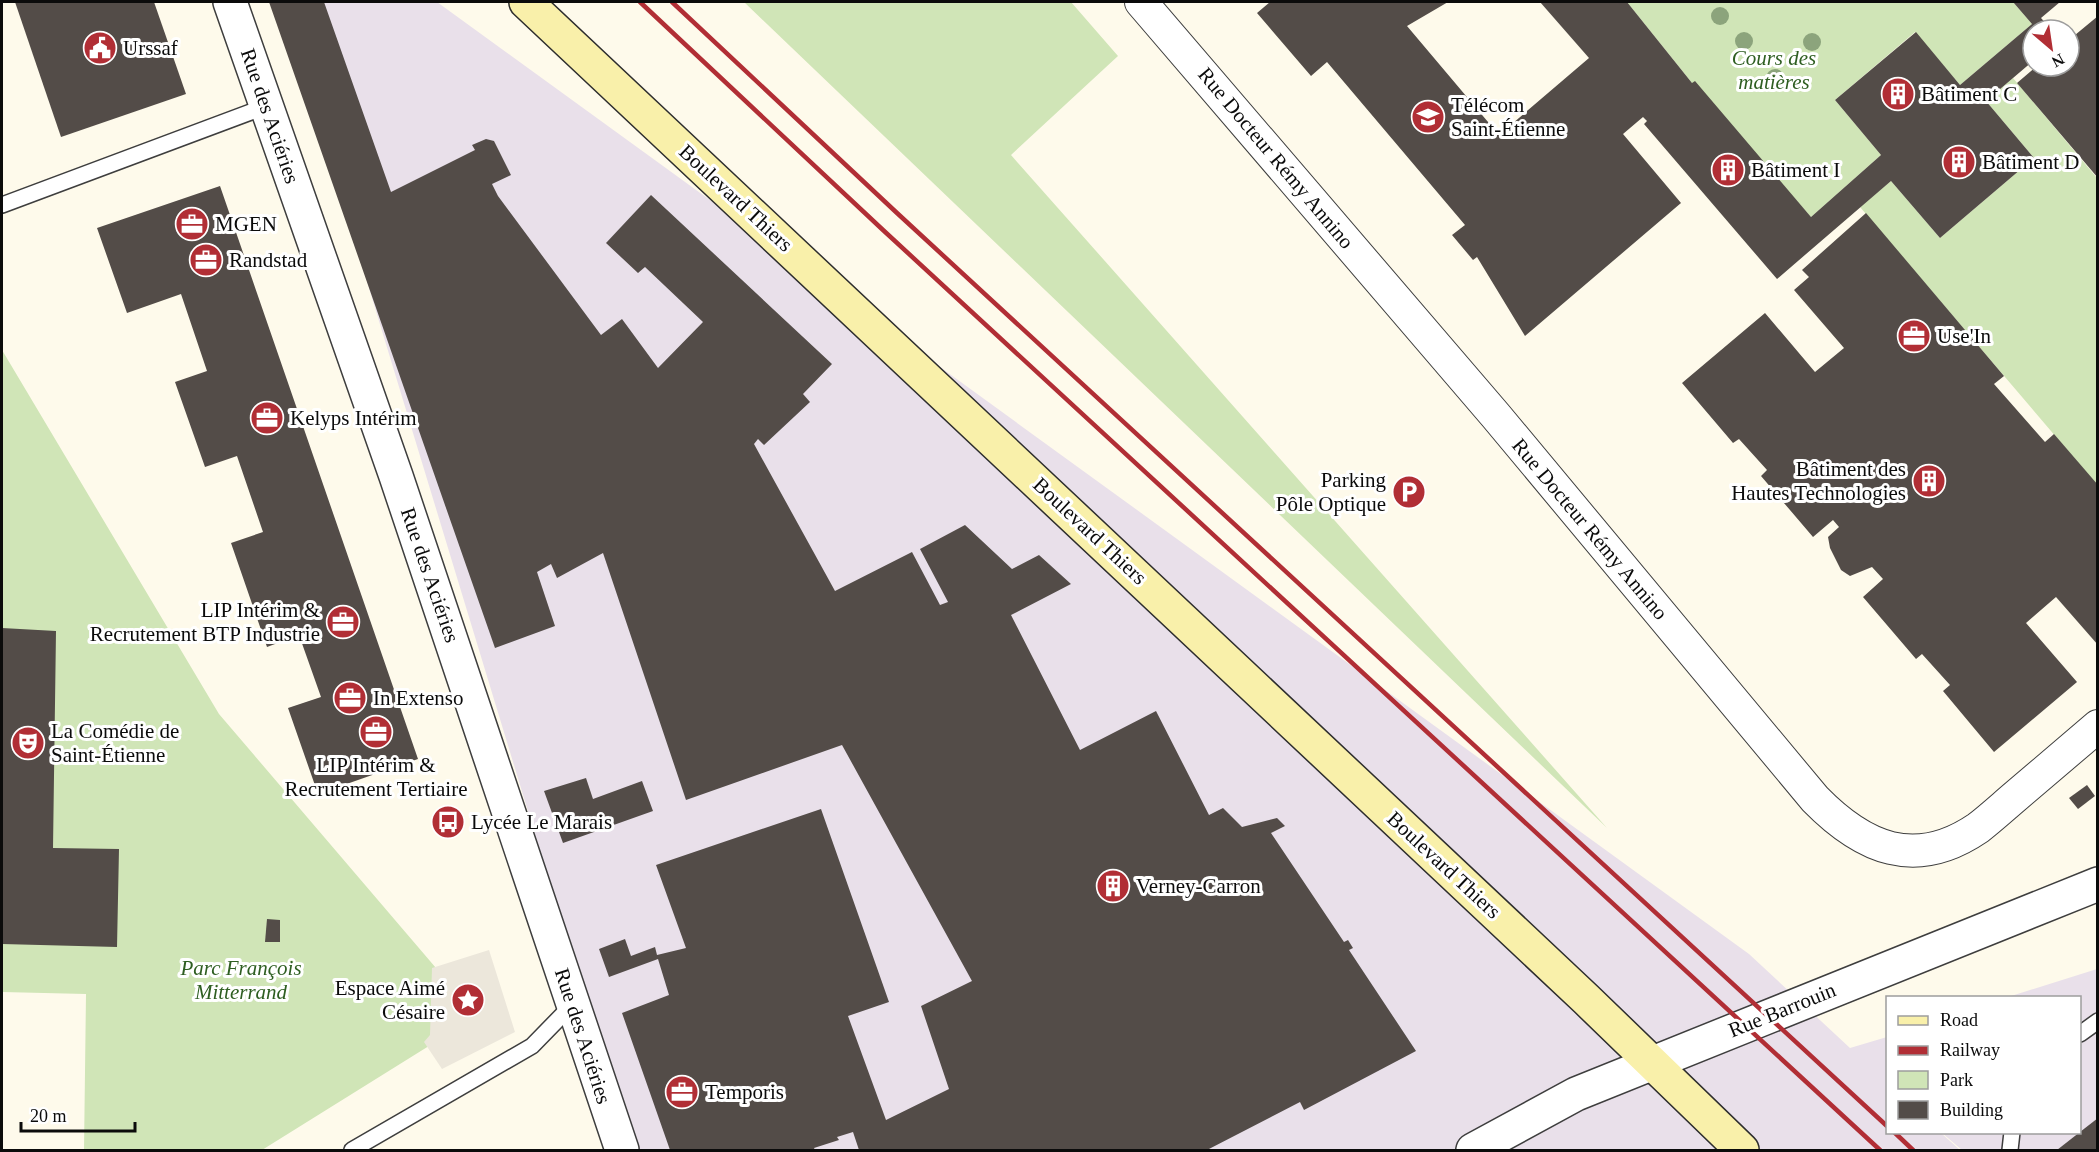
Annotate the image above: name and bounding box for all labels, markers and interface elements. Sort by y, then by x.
north arrow [2021,18,2081,78]
public building icon: Urssaf [82,30,118,66]
place label: Urssaf [123,36,178,60]
street label: Rue des Aciéries [236,45,304,187]
park label: Cours des matières [1732,46,1816,94]
text: N [2048,50,2067,71]
street label: Rue Docteur Rémy Annino [1193,62,1359,254]
building icon: Bâtiment C [1880,76,1916,112]
place label: Bâtiment C [1921,82,2017,106]
place label: Télécom Saint-Étienne [1451,93,1565,141]
school or university icon: Télécom Saint-Étienne [1410,99,1446,135]
street label: Boulevard Thiers [674,139,798,257]
building icon: Bâtiment D [1941,144,1977,180]
place label: Bâtiment D [1982,150,2079,174]
building icon: Bâtiment I [1710,152,1746,188]
place label: Bâtiment I [1751,158,1840,182]
office icon: MGEN [174,206,210,242]
place label: MGEN [215,212,277,236]
office icon: Randstad [188,242,224,278]
place label: Randstad [229,248,308,272]
office icon: Use'In [1896,318,1932,354]
place label: Use'In [1937,324,1991,348]
office icon: Kelyps Intérim [249,400,285,436]
place label: Kelyps Intérim [290,406,417,430]
street label: Rue Docteur Rémy Annino [1507,433,1673,625]
place label: Bâtiment des Hautes Technologies [1731,457,1906,505]
building icon: Bâtiment des Hautes Technologies [1911,463,1947,499]
place label: Parking Pôle Optique [1276,468,1386,516]
street label: Boulevard Thiers [1028,472,1152,590]
parking icon: Parking Pôle Optique [1391,474,1427,510]
street label: Rue des Aciéries [396,504,464,646]
place label: LIP Intérim & Recrutement BTP Industrie [90,598,320,646]
office icon: LIP Intérim & Recrutement BTP Industrie [325,604,361,640]
office icon: In Extenso [332,680,368,716]
place label: In Extenso [373,686,463,710]
office icon: LIP Intérim & Recrutement Tertiaire [358,714,394,750]
place label: La Comédie de Saint-Étienne [51,719,179,767]
theatre icon: La Comédie de Saint-Étienne [10,725,46,761]
place label: LIP Intérim & Recrutement Tertiaire [285,753,467,801]
bus stop icon: Lycée Le Marais [430,804,466,840]
street label: Boulevard Thiers [1382,806,1506,924]
place label: Lycée Le Marais [471,810,612,834]
building icon: Verney-Carron [1095,868,1131,904]
place label: Verney-Carron [1136,874,1261,898]
park label: Parc François Mitterrand [179,956,302,1004]
street label: Rue des Aciéries [550,965,616,1107]
place label: Espace Aimé Césaire [335,976,445,1024]
street label: Rue Barrouin [1725,977,1840,1042]
place icon: Espace Aimé Césaire [450,982,486,1018]
legend [1886,996,2081,1134]
text: Road [1940,1010,1978,1030]
text: Railway [1940,1040,2000,1060]
text: Park [1940,1070,1973,1090]
office icon: Temporis [664,1074,700,1110]
place label: Temporis [705,1080,784,1104]
scale bar [21,1095,135,1133]
text: Building [1940,1100,2003,1120]
text: 20 m [30,1106,67,1126]

